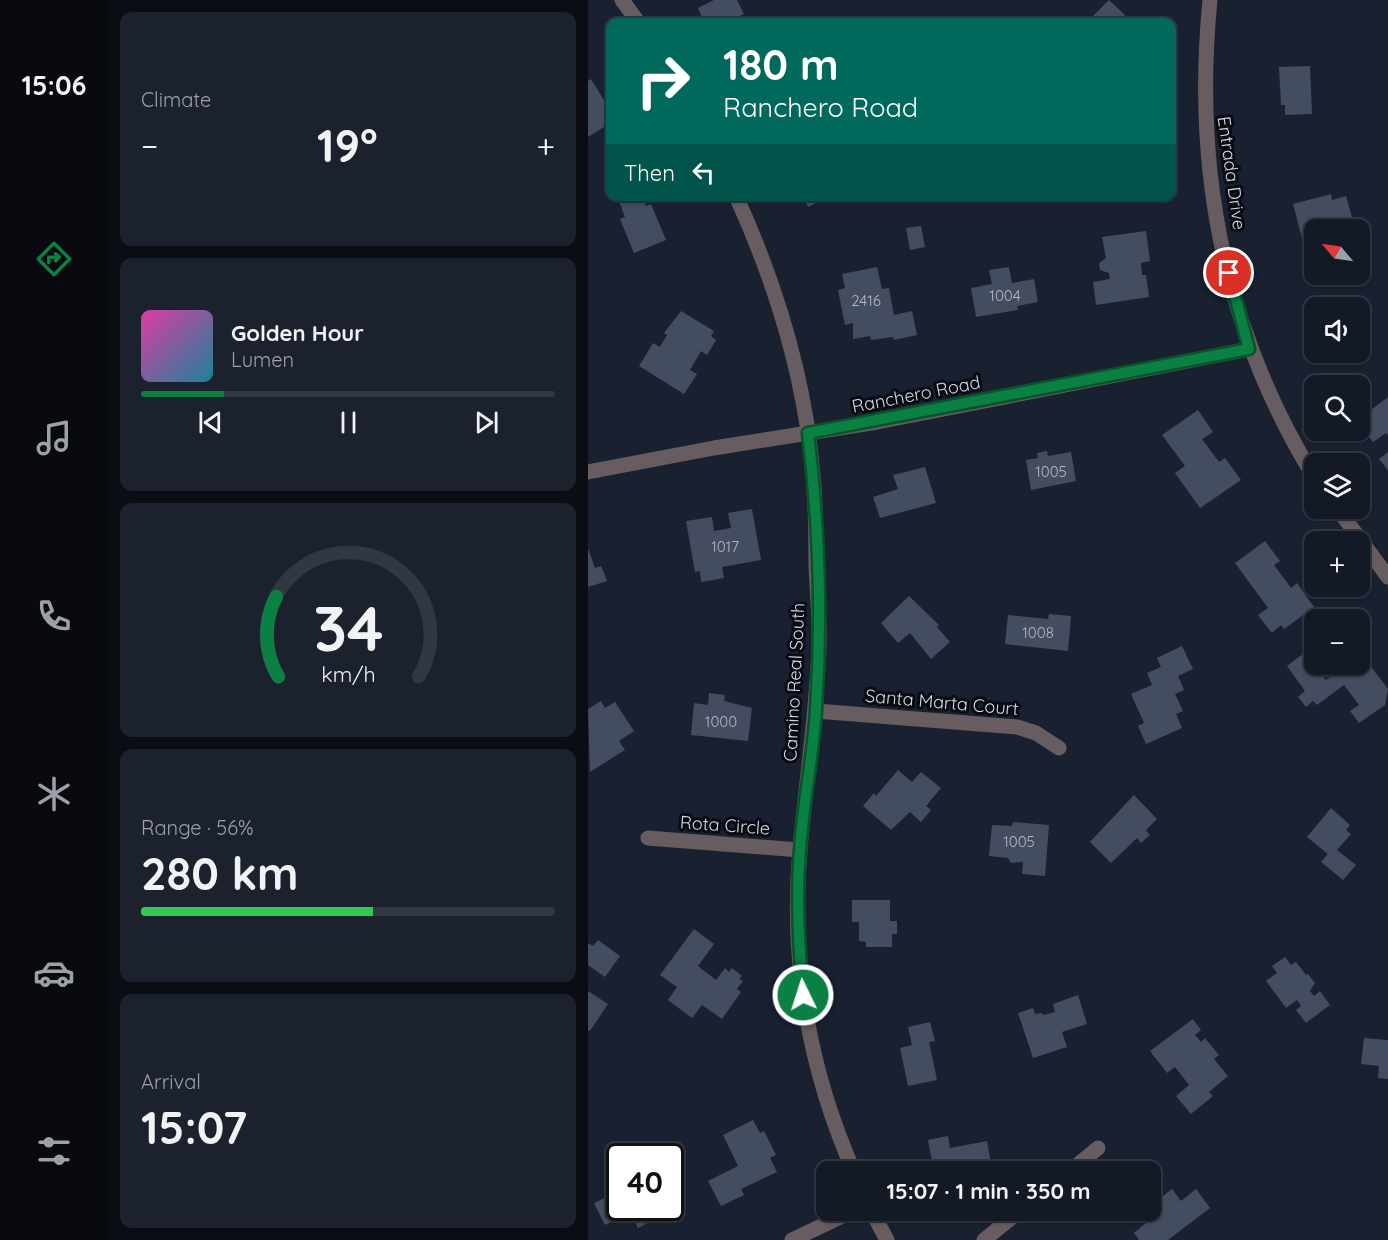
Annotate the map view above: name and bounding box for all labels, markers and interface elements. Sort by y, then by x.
text: 180 m [723,38,839,91]
icon: right [624,42,702,120]
text: 15:06 [22,68,86,102]
text: Climate [141,87,211,112]
text: Ranchero Road [723,90,918,124]
street label: Entrada Drive [1213,115,1251,231]
text: 19° [317,117,378,173]
text: − [141,125,158,166]
text: + [536,125,555,166]
icon: left [687,156,720,189]
text: Then [624,159,675,187]
north arrow [1304,219,1370,285]
map controls [1304,219,1370,675]
icon: directions [33,238,75,280]
pin [1203,247,1254,298]
icon: arrive [1212,256,1245,289]
house number: 1004 [989,286,1021,305]
house number: 2416 [851,291,881,310]
button: sound [1304,297,1370,363]
text: Golden Hour [231,319,364,347]
text: Lumen [231,347,294,372]
street label: Ranchero Road [850,370,982,418]
button: search [1304,375,1370,441]
icon: previous [194,406,227,439]
icon: pause [332,406,365,439]
icon: next [470,406,503,439]
icon: music [33,417,75,459]
button: layers [1304,453,1370,519]
house number: 1005 [1035,462,1067,481]
button: + [1304,531,1370,597]
house number: 1017 [711,537,739,556]
text: 34 [313,589,383,667]
icon: phone [33,595,75,637]
street label: Camino Real South [778,602,810,762]
button: − [1304,609,1370,675]
house number: 1008 [1022,623,1054,642]
text: km/h [321,661,375,687]
street label: Santa Marta Court [864,684,1020,720]
house number: 1000 [705,712,737,731]
icon: climate [33,773,75,815]
street label: Rota Circle [679,810,771,840]
text: Range · 56% [141,815,254,840]
house number: 1005 [1003,832,1035,851]
text: 280 km [141,845,299,901]
icon: car [33,952,75,994]
position arrow [771,963,835,1027]
text: Arrival [141,1069,201,1094]
text: 15:07 [141,1099,247,1155]
icon: filters [33,1130,75,1172]
speed limit sign: 40 [606,1143,684,1221]
text: 15:07 · 1 min · 350 m [886,1177,1091,1205]

